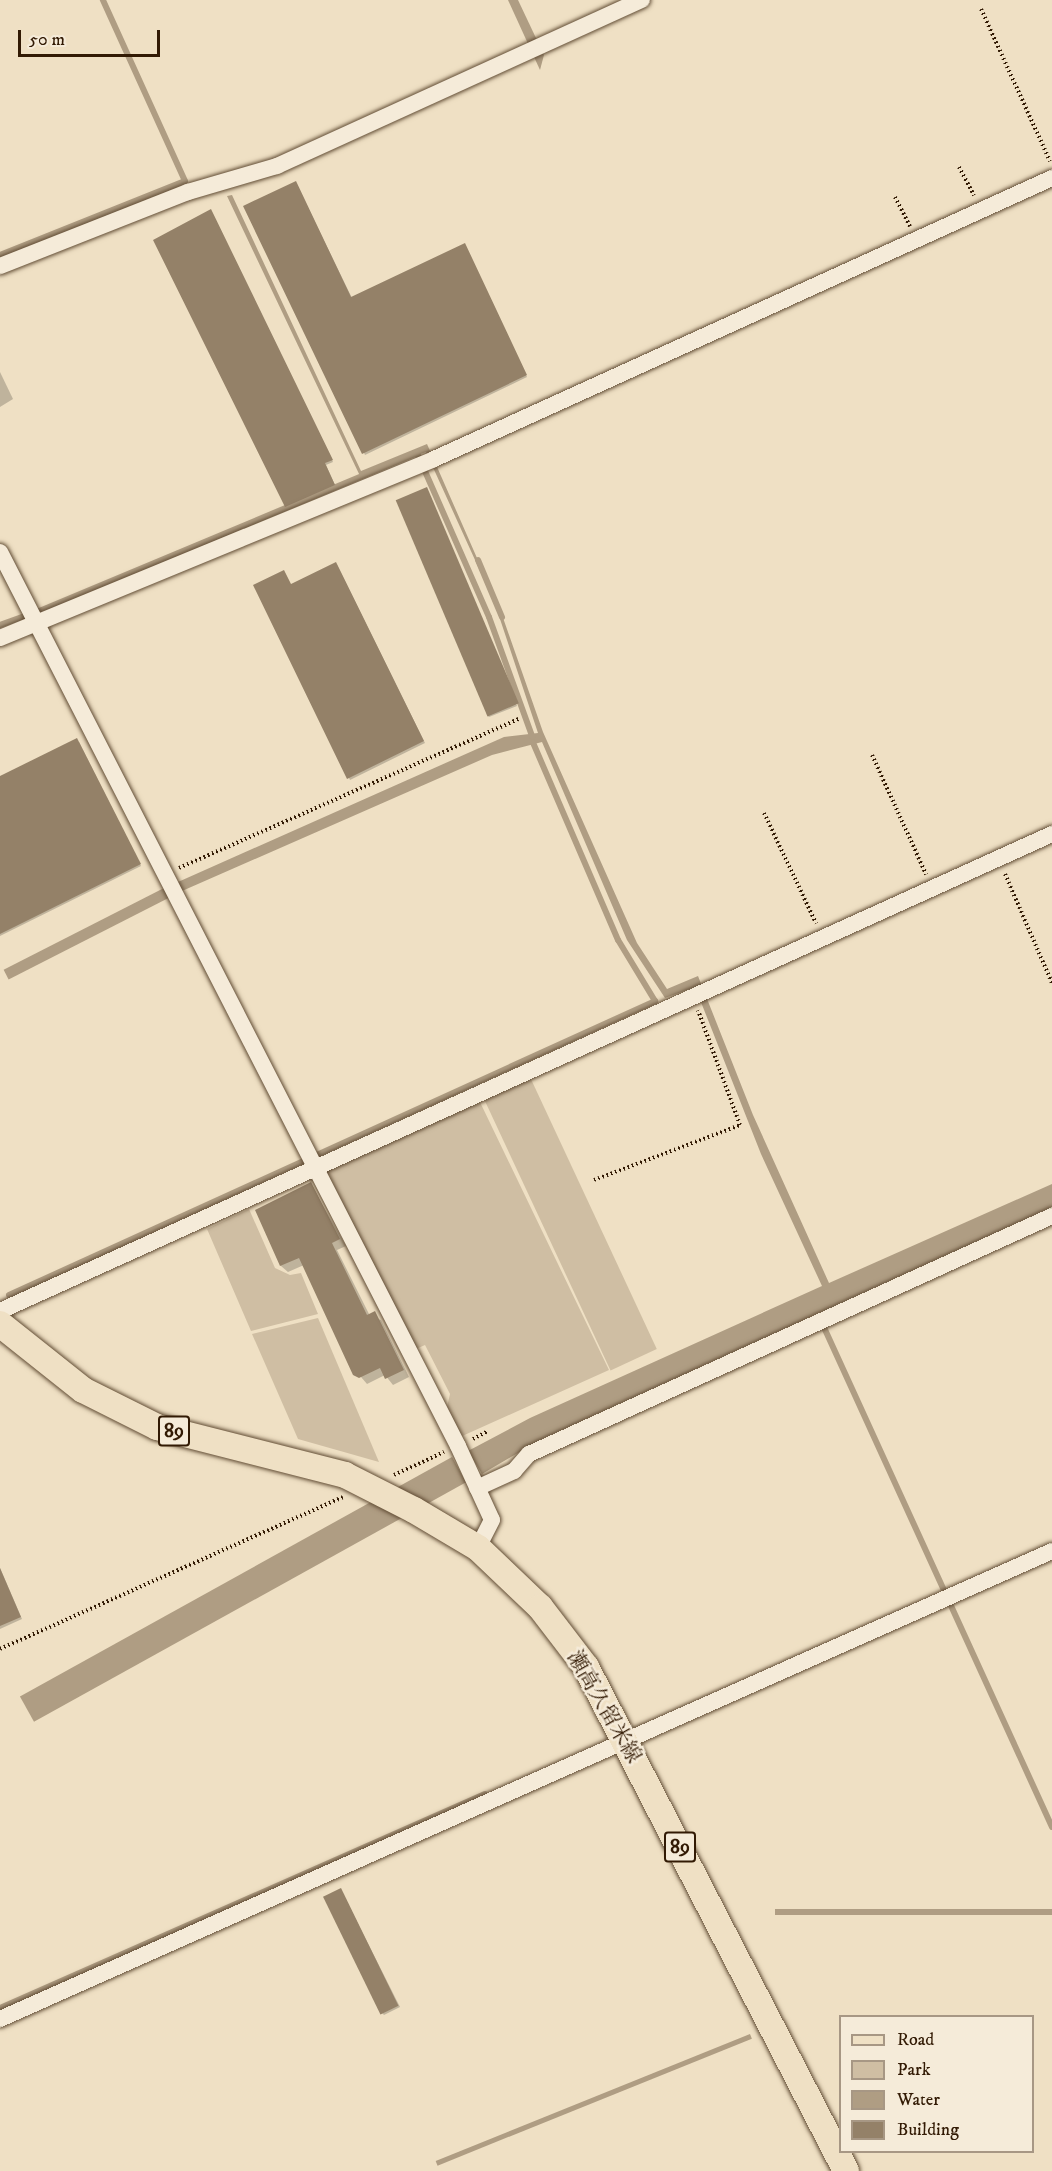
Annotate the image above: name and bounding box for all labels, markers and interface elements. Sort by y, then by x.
scale bar [21,18,164,56]
text: 50 m [29,29,65,51]
road number: 89 [158,1414,190,1448]
street label: 瀬高久留米線 [562,1646,646,1768]
road number: 89 [664,1830,696,1864]
legend [839,2015,1034,2153]
text: Road [897,2029,934,2051]
text: Park [897,2059,931,2081]
text: Water [897,2089,940,2111]
text: Building [897,2119,959,2141]

